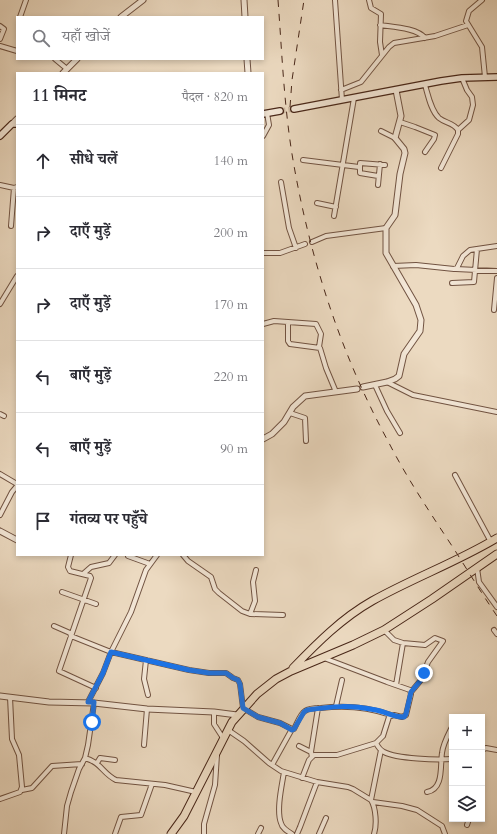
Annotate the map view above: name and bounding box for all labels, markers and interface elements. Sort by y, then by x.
search box [16,16,264,60]
text: यहाँ खोजें [62,26,110,46]
icon: search [30,27,52,49]
text: 11 मिनट [32,84,86,107]
text: पैदल · 820 m [182,88,248,106]
text: सीधे चलें [70,149,118,169]
icon: ahead [32,150,54,172]
text: 140 m [214,152,248,170]
text: दाएँ मुड़ें [70,221,111,241]
icon: right [32,222,54,244]
text: 200 m [214,224,248,242]
text: दाएँ मुड़ें [70,293,111,313]
icon: right [32,294,54,316]
text: 170 m [214,296,248,314]
text: बाएँ मुड़ें [70,365,111,385]
icon: left [32,366,54,388]
text: 220 m [214,368,248,386]
text: बाएँ मुड़ें [70,437,111,457]
icon: left [32,438,54,460]
text: 90 m [220,440,248,458]
text: गंतव्य पर पहुँचे [70,509,147,529]
icon: arrive [32,510,54,532]
route end [415,664,433,682]
route start [83,713,101,731]
map controls [449,714,485,822]
button: + [449,714,485,750]
button: − [449,750,485,786]
button: layers [449,786,485,822]

